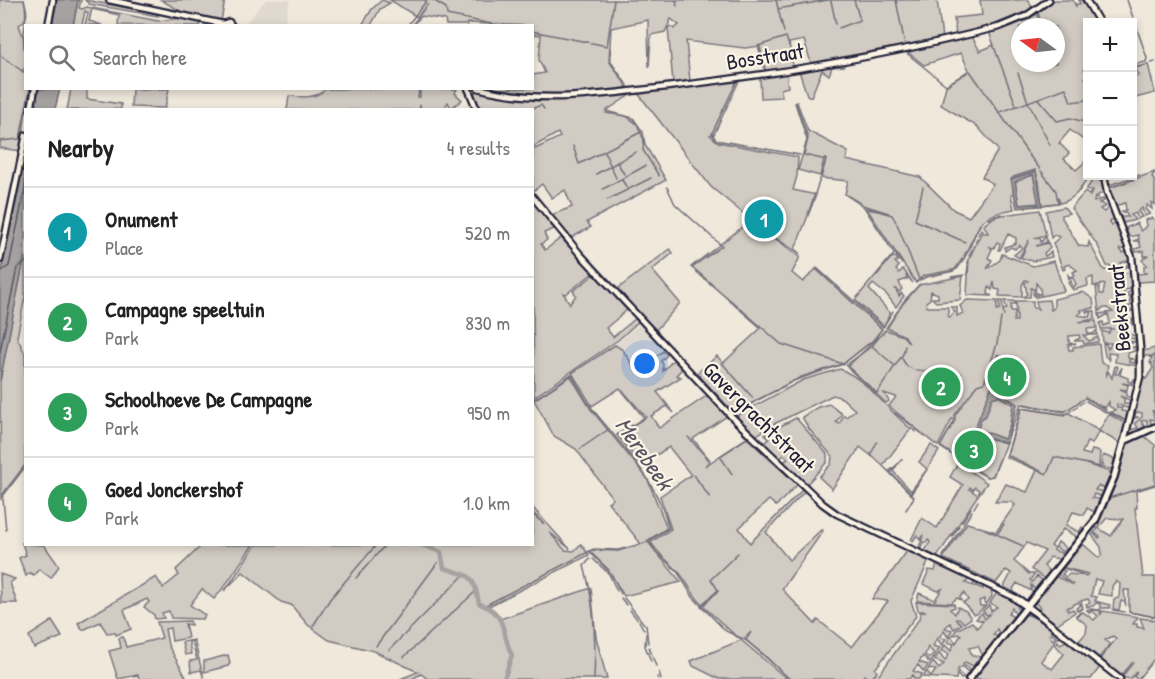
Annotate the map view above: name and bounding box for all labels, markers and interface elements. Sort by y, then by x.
north arrow [1011,18,1065,72]
map controls [1083,18,1137,180]
button: + [1083,18,1137,72]
search box [24,24,534,90]
street label: Bosstraat [724,35,806,77]
icon: search [45,41,78,74]
text: Search here [93,42,187,72]
button: − [1083,72,1137,126]
button: locate [1083,126,1137,180]
text: Nearby [48,130,114,165]
text: 4 results [447,134,510,161]
pin: 1 [744,196,783,242]
text: Onument [105,204,177,234]
text: 1 [64,219,71,246]
text: 520 m [465,219,510,246]
text: Place [105,234,144,261]
street label: Beekstraat [1100,263,1138,353]
text: Campagne speeltuin [105,294,265,324]
text: 2 [63,309,72,336]
text: 830 m [465,309,510,336]
text: Park [105,324,138,351]
your location [630,349,659,378]
pin: 4 [988,354,1026,400]
street label: Gavergrachtstraat [697,355,822,480]
pin: 2 [922,364,960,410]
text: Schoolhoeve De Campagne [105,384,312,414]
text: 3 [63,399,72,426]
text: 950 m [467,399,510,426]
water label: Merebeek [608,410,683,497]
text: Park [105,414,138,441]
pin: 3 [954,428,994,472]
text: Goed Jonckershof [105,474,243,504]
text: 4 [64,489,71,516]
text: 1.0 km [463,489,510,516]
text: Park [105,504,138,531]

